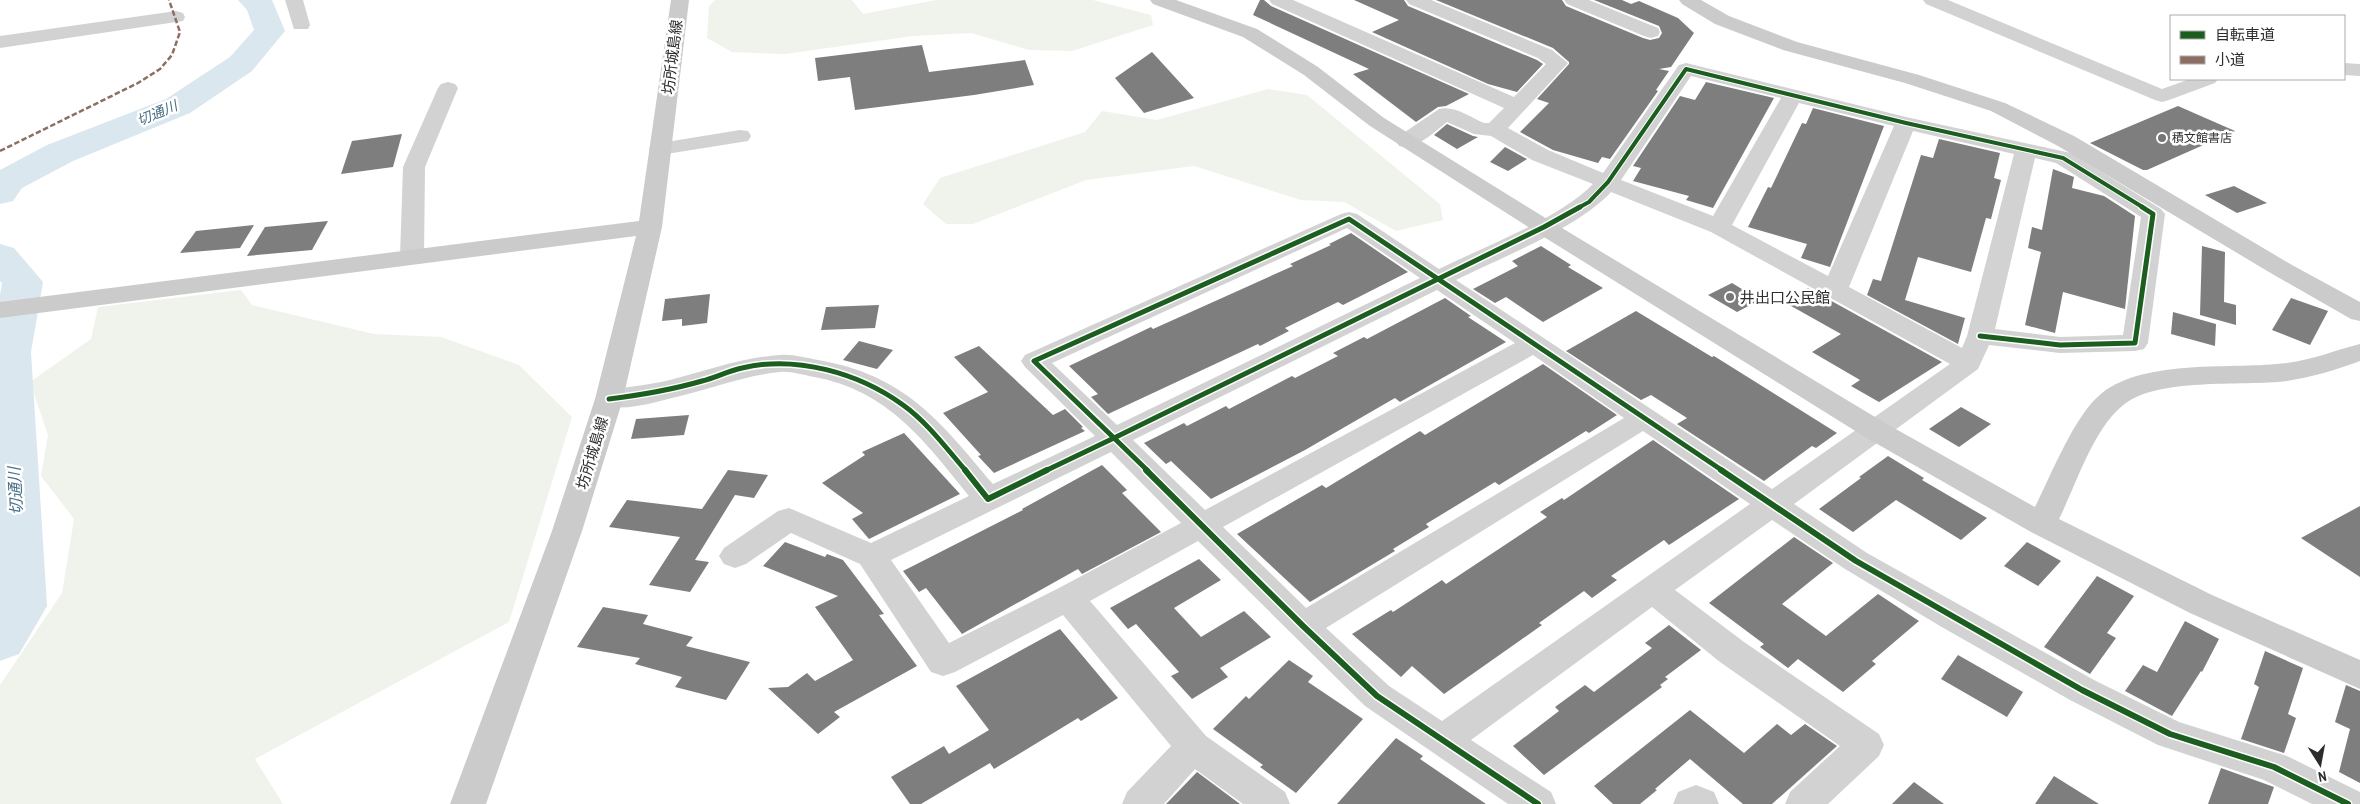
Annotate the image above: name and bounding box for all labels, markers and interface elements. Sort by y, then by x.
legend [2170,15,2345,80]
street label: 坊所城島線 [657,18,687,96]
text: 自転車道 [2215,24,2275,45]
text: 小道 [2215,49,2245,70]
water label: 切通川 [134,96,182,129]
place label: 積文館書店 [2172,130,2232,146]
marker: 積文館書店 [2156,132,2168,144]
place label: 井出口公民館 [1740,287,1830,308]
marker: 井出口公民館 [1724,291,1736,303]
street label: 坊所城島線 [571,414,613,492]
water label: 切通川 [3,464,27,516]
north arrow [2295,739,2345,789]
text: N [2317,767,2328,786]

